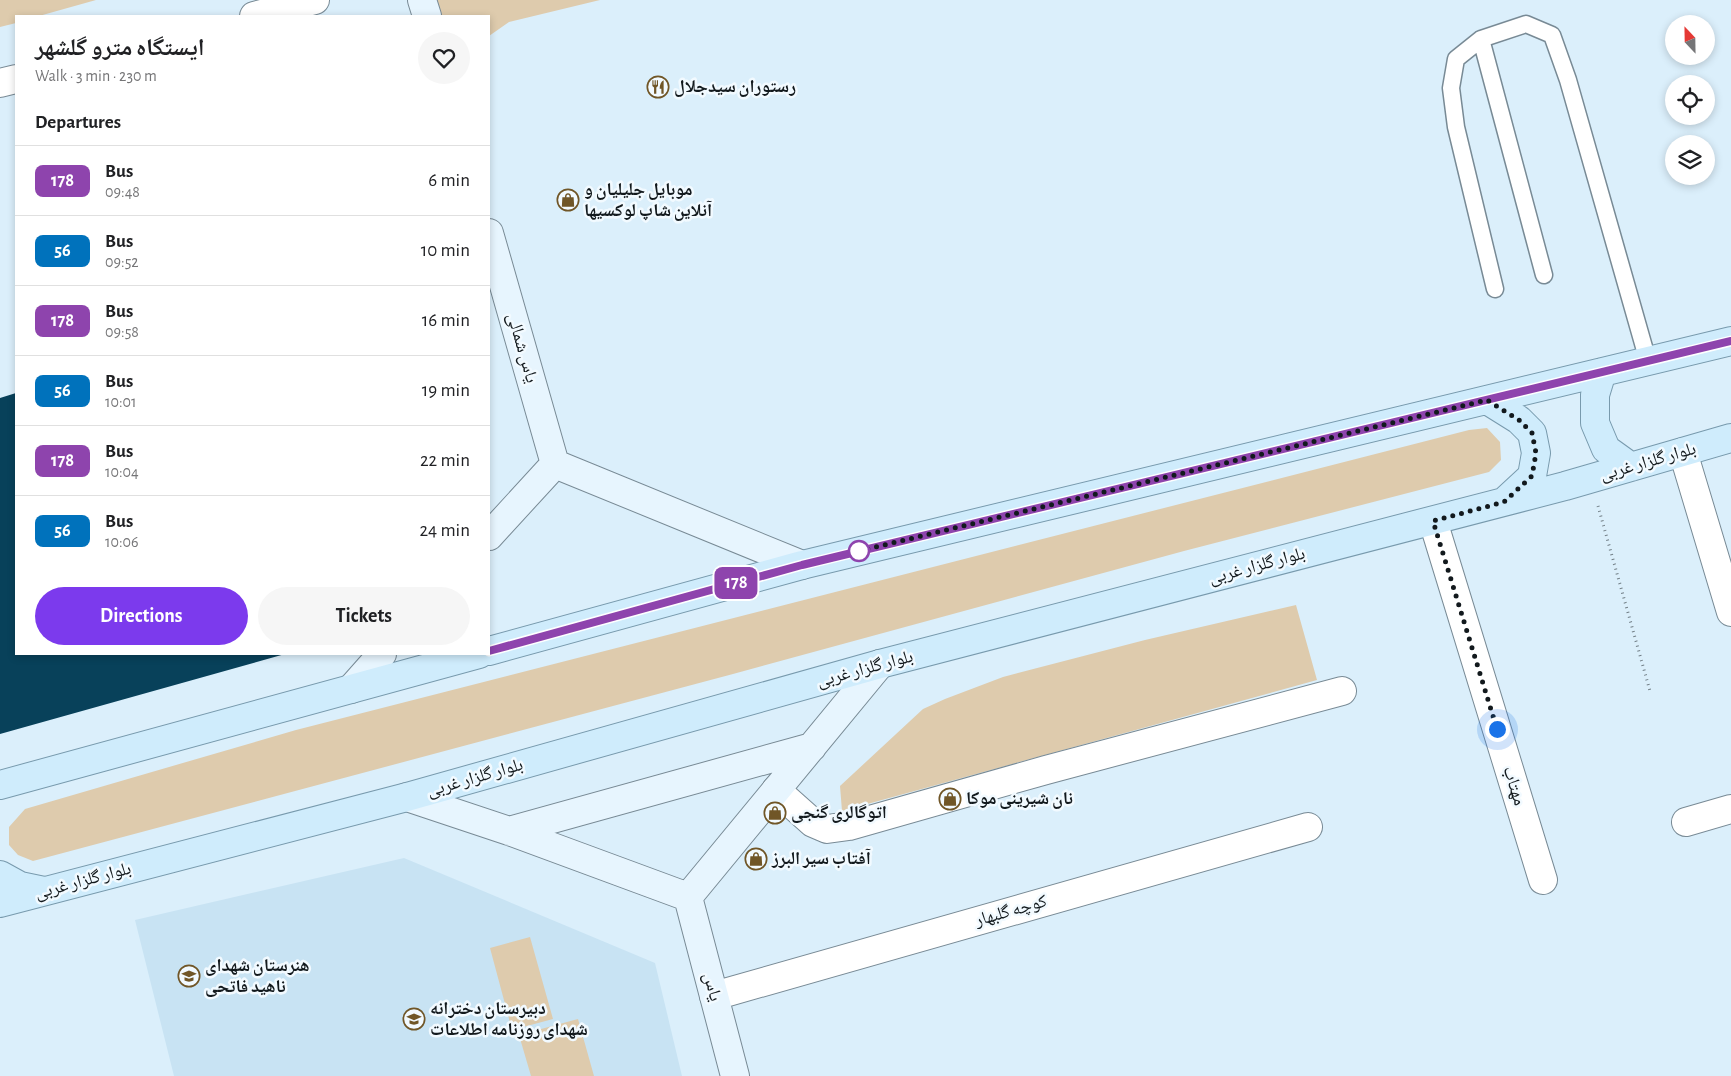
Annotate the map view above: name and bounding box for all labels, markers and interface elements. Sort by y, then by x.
north arrow [1665,15,1715,65]
map controls [1665,15,1715,185]
button: heart [418,32,470,84]
text: ایستگاه مترو گلشهر [35,36,205,60]
text: Walk · 3 min · 230 m [35,68,157,84]
restaurant icon: رستوران سیدجلال [646,75,670,99]
button: locate [1665,75,1715,125]
place label: رستوران سیدجلال [674,78,796,97]
text: Departures [35,113,121,132]
button: layers [1665,135,1715,185]
text: Bus [105,162,133,181]
text: 6 min [428,171,470,190]
text: 178 [51,172,74,190]
place label: موبایل جلیلیان و آنلاین شاپ لوکسیها [584,181,712,221]
text: 09:48 [105,184,140,200]
shop icon: موبایل جلیلیان و آنلاین شاپ لوکسیها [556,188,580,212]
text: Bus [105,232,133,251]
text: 10 min [421,241,470,260]
text: 56 [54,242,71,260]
text: 09:52 [105,254,139,270]
text: Bus [105,302,133,321]
text: 16 min [422,311,470,330]
street label: یاس شمالی [502,311,541,385]
text: 178 [51,312,74,330]
text: 09:58 [105,324,139,340]
text: Bus [105,372,133,391]
text: 19 min [422,381,470,400]
text: 56 [54,382,71,400]
text: 10:01 [105,394,137,410]
street label: بلوار گلزار غربی [1598,440,1698,485]
text: Bus [105,442,133,461]
text: 22 min [420,451,470,470]
text: 178 [51,452,74,470]
text: 10:04 [105,464,139,480]
text: Bus [105,512,133,531]
text: 24 min [419,521,470,540]
text: 56 [54,522,71,540]
text: 10:06 [105,534,139,550]
unlabelled marker [848,540,870,562]
street label: بلوار گلزار غربی [1207,544,1307,588]
line badge: 178 [707,567,765,599]
text: 178 [724,574,748,592]
button: Directions [35,587,248,645]
button: Tickets [258,587,470,645]
street label: بلوار گلزار غربی [815,647,915,691]
your location [1485,717,1510,742]
street label: بلوار گلزار غربی [425,756,525,801]
street label: مهتاب [1499,764,1528,808]
shop icon: نان شیرینی موکا [938,787,962,811]
place label: نان شیرینی موکا [966,790,1073,809]
shop icon: اتوگالری گنجی [763,801,787,825]
place label: اتوگالری گنجی [791,803,887,823]
shop icon: آفتاب سیر البرز [744,847,768,871]
place label: آفتاب سیر البرز [771,848,871,869]
street label: بلوار گلزار غربی [33,859,133,903]
street label: کوچه گلبهار [972,892,1050,931]
place label: هنرستان شهدای ناهید فاتحی [205,957,310,997]
school or university icon: هنرستان شهدای ناهید فاتحی [177,964,201,988]
street label: یاس [699,971,724,1004]
place label: دبیرستان دخترانه شهدای روزنامه اطلاعات [430,1000,588,1040]
school or university icon: دبیرستان دخترانه شهدای روزنامه اطلاعات [402,1007,426,1031]

